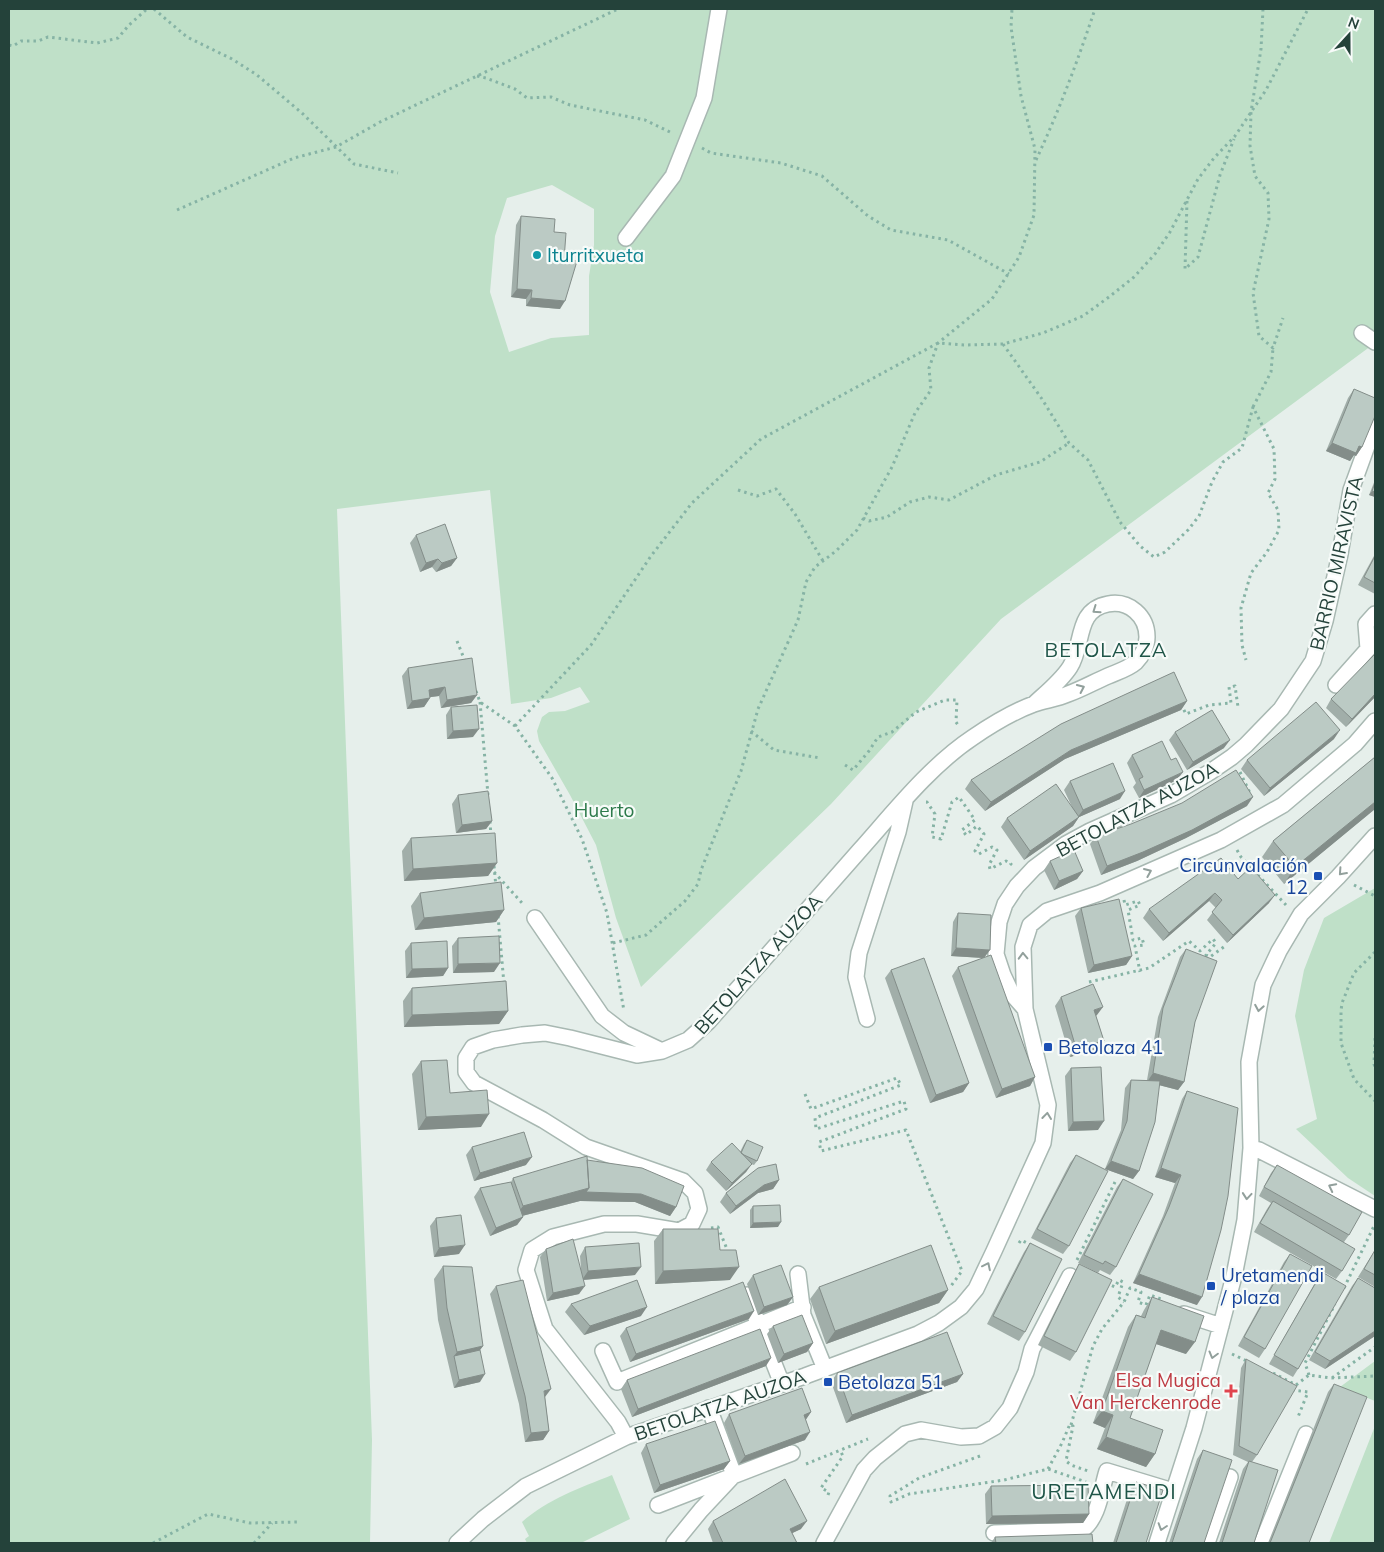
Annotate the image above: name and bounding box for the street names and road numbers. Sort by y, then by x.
street label: BARRIO MIRAVISTA [1304,473,1368,653]
street label: BETOLATZA AUZOA [1052,756,1222,862]
street label: BETOLATZA AUZOA [689,889,827,1039]
street label: BETOLATZA AUZOA [631,1364,809,1446]

